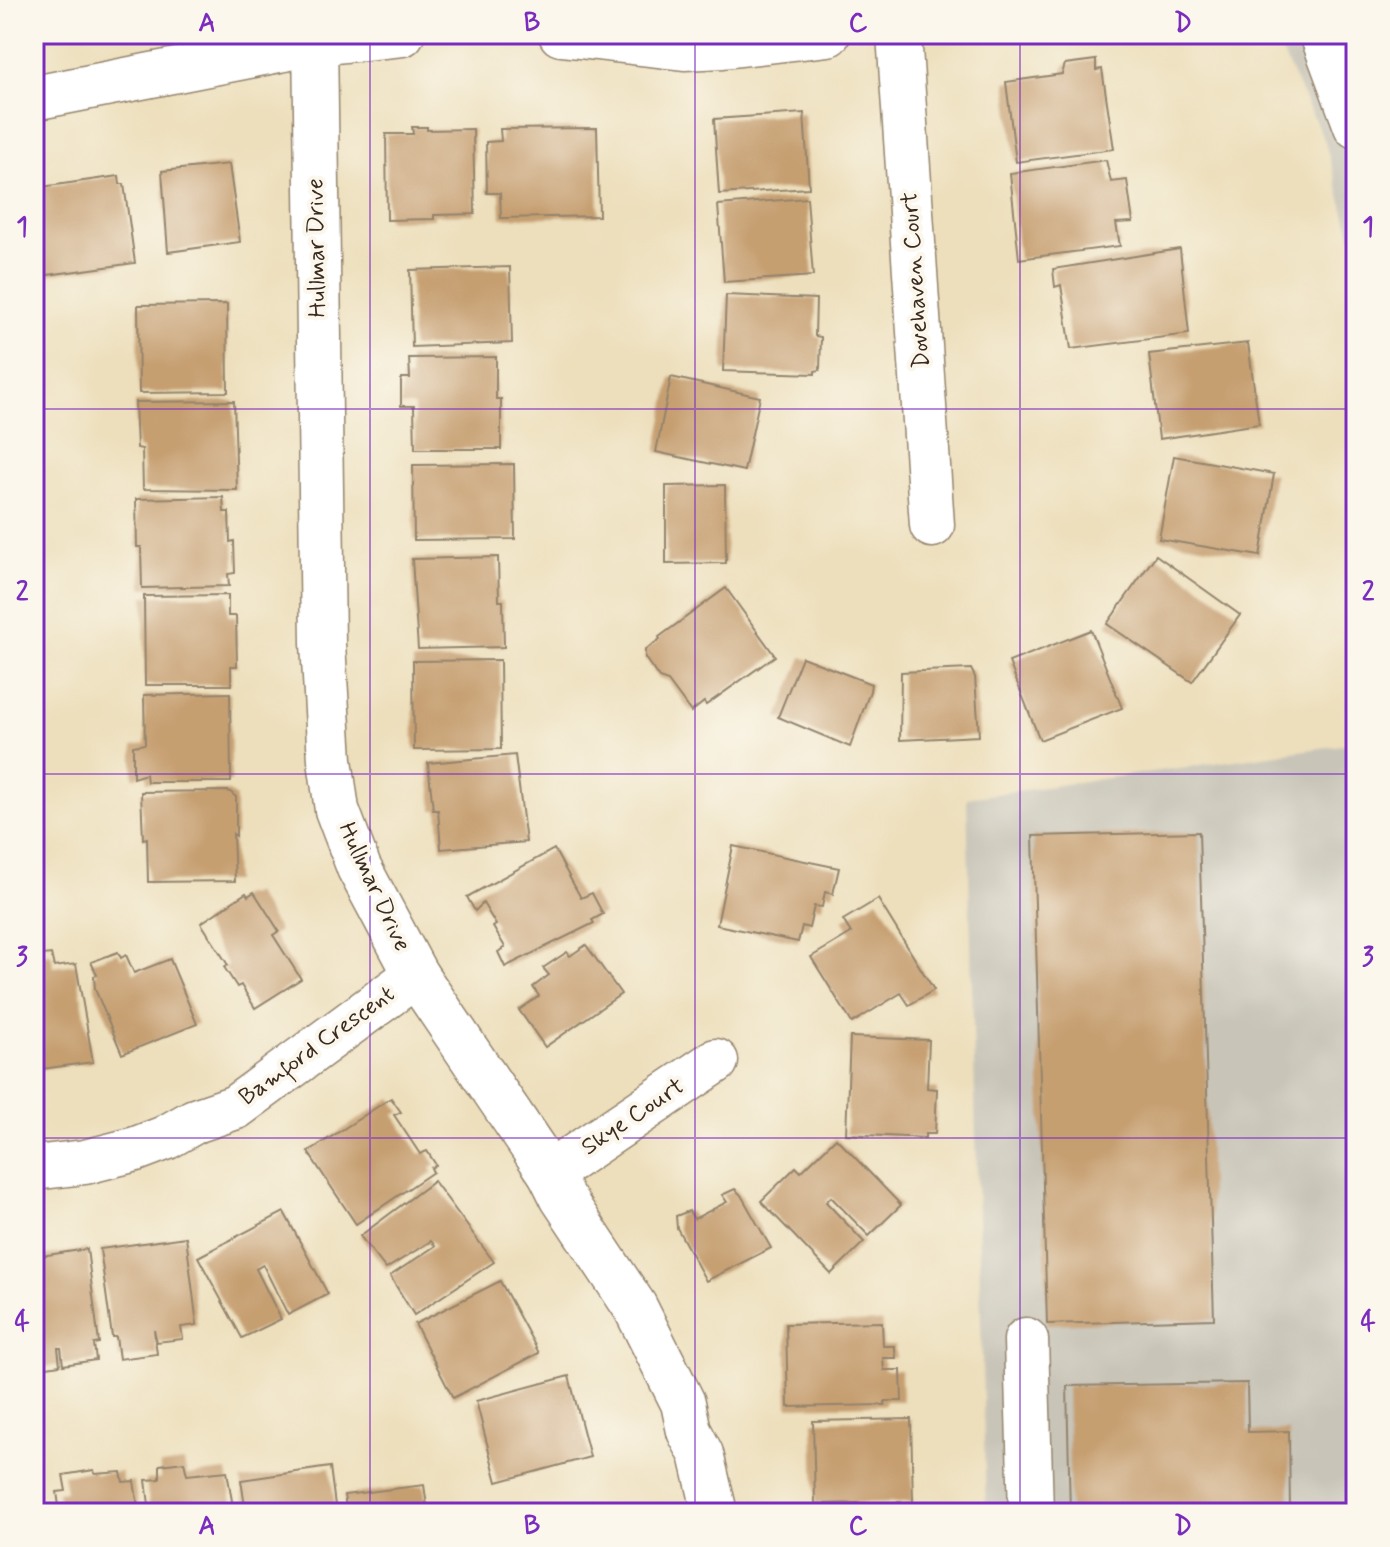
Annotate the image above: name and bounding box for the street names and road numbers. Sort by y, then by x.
street label: Hullmar Drive [300,178,334,318]
street label: Dovehaven Court [894,191,938,369]
street label: Hullmar Drive [331,817,417,957]
street label: Bamford Crescent [233,979,402,1115]
street label: Skye Court [575,1071,691,1163]

